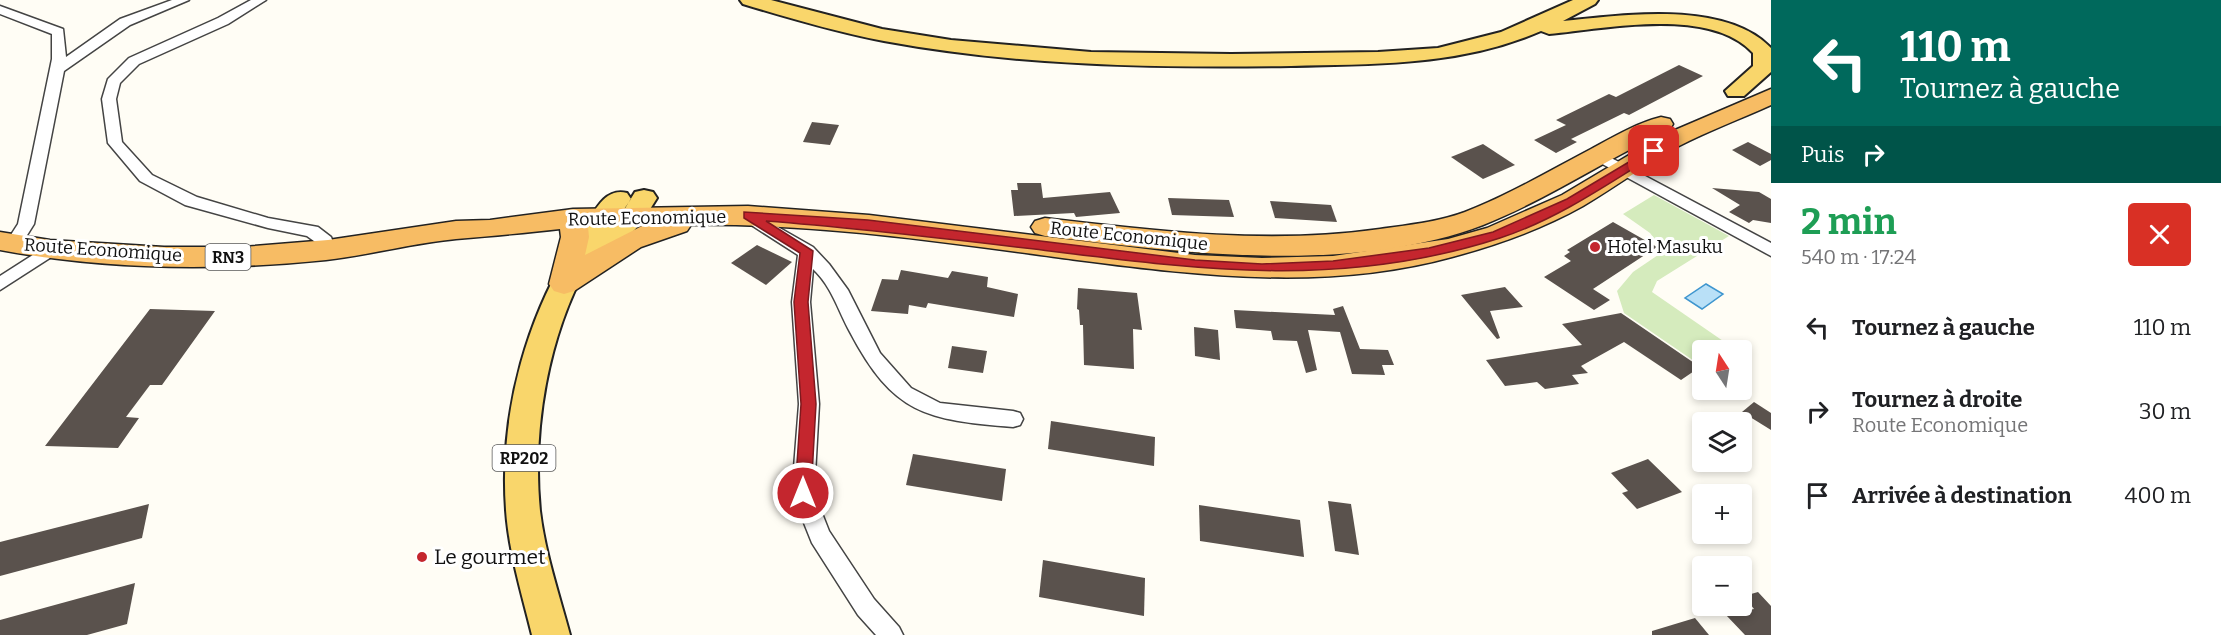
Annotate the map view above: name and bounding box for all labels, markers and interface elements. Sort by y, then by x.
text: 110 m [1900,22,2011,72]
icon: left [1801,24,1879,102]
text: Tournez à gauche [1900,73,2120,105]
pin [1628,125,1679,176]
icon: arrive [1637,134,1670,167]
icon: right [1857,138,1890,171]
text: Puis [1801,141,1845,168]
text: 2 min [1801,200,1897,244]
button: close [2128,203,2191,266]
street label: Route Economique [568,206,726,230]
street label: Route Economique [1049,217,1209,255]
street label: Route Economique [23,233,183,267]
place label: Hotel Masuku [1607,236,1723,258]
marker: Hotel Masuku [1588,240,1602,254]
road number: RN3 [206,244,250,270]
text: 540 m · 17:24 [1801,245,1916,269]
icon: left [1801,311,1834,344]
text: Tournez à gauche [1852,314,2035,341]
text: 110 m [2134,314,2191,341]
north arrow [1692,340,1752,400]
map controls [1692,340,1752,616]
text: Tournez à droite [1852,386,2022,413]
icon: right [1801,395,1834,428]
text: 30 m [2139,398,2191,425]
button: layers [1692,412,1752,472]
text: Route Economique [1852,413,2028,437]
road number: RP202 [492,445,556,471]
position arrow [771,461,835,525]
icon: arrive [1801,479,1834,512]
text: Arrivée à destination [1852,482,2072,509]
text: 400 m [2125,482,2191,509]
button: + [1692,484,1752,544]
place label: Le gourmet [434,544,546,570]
marker: Le gourmet [415,550,429,564]
button: − [1692,556,1752,616]

